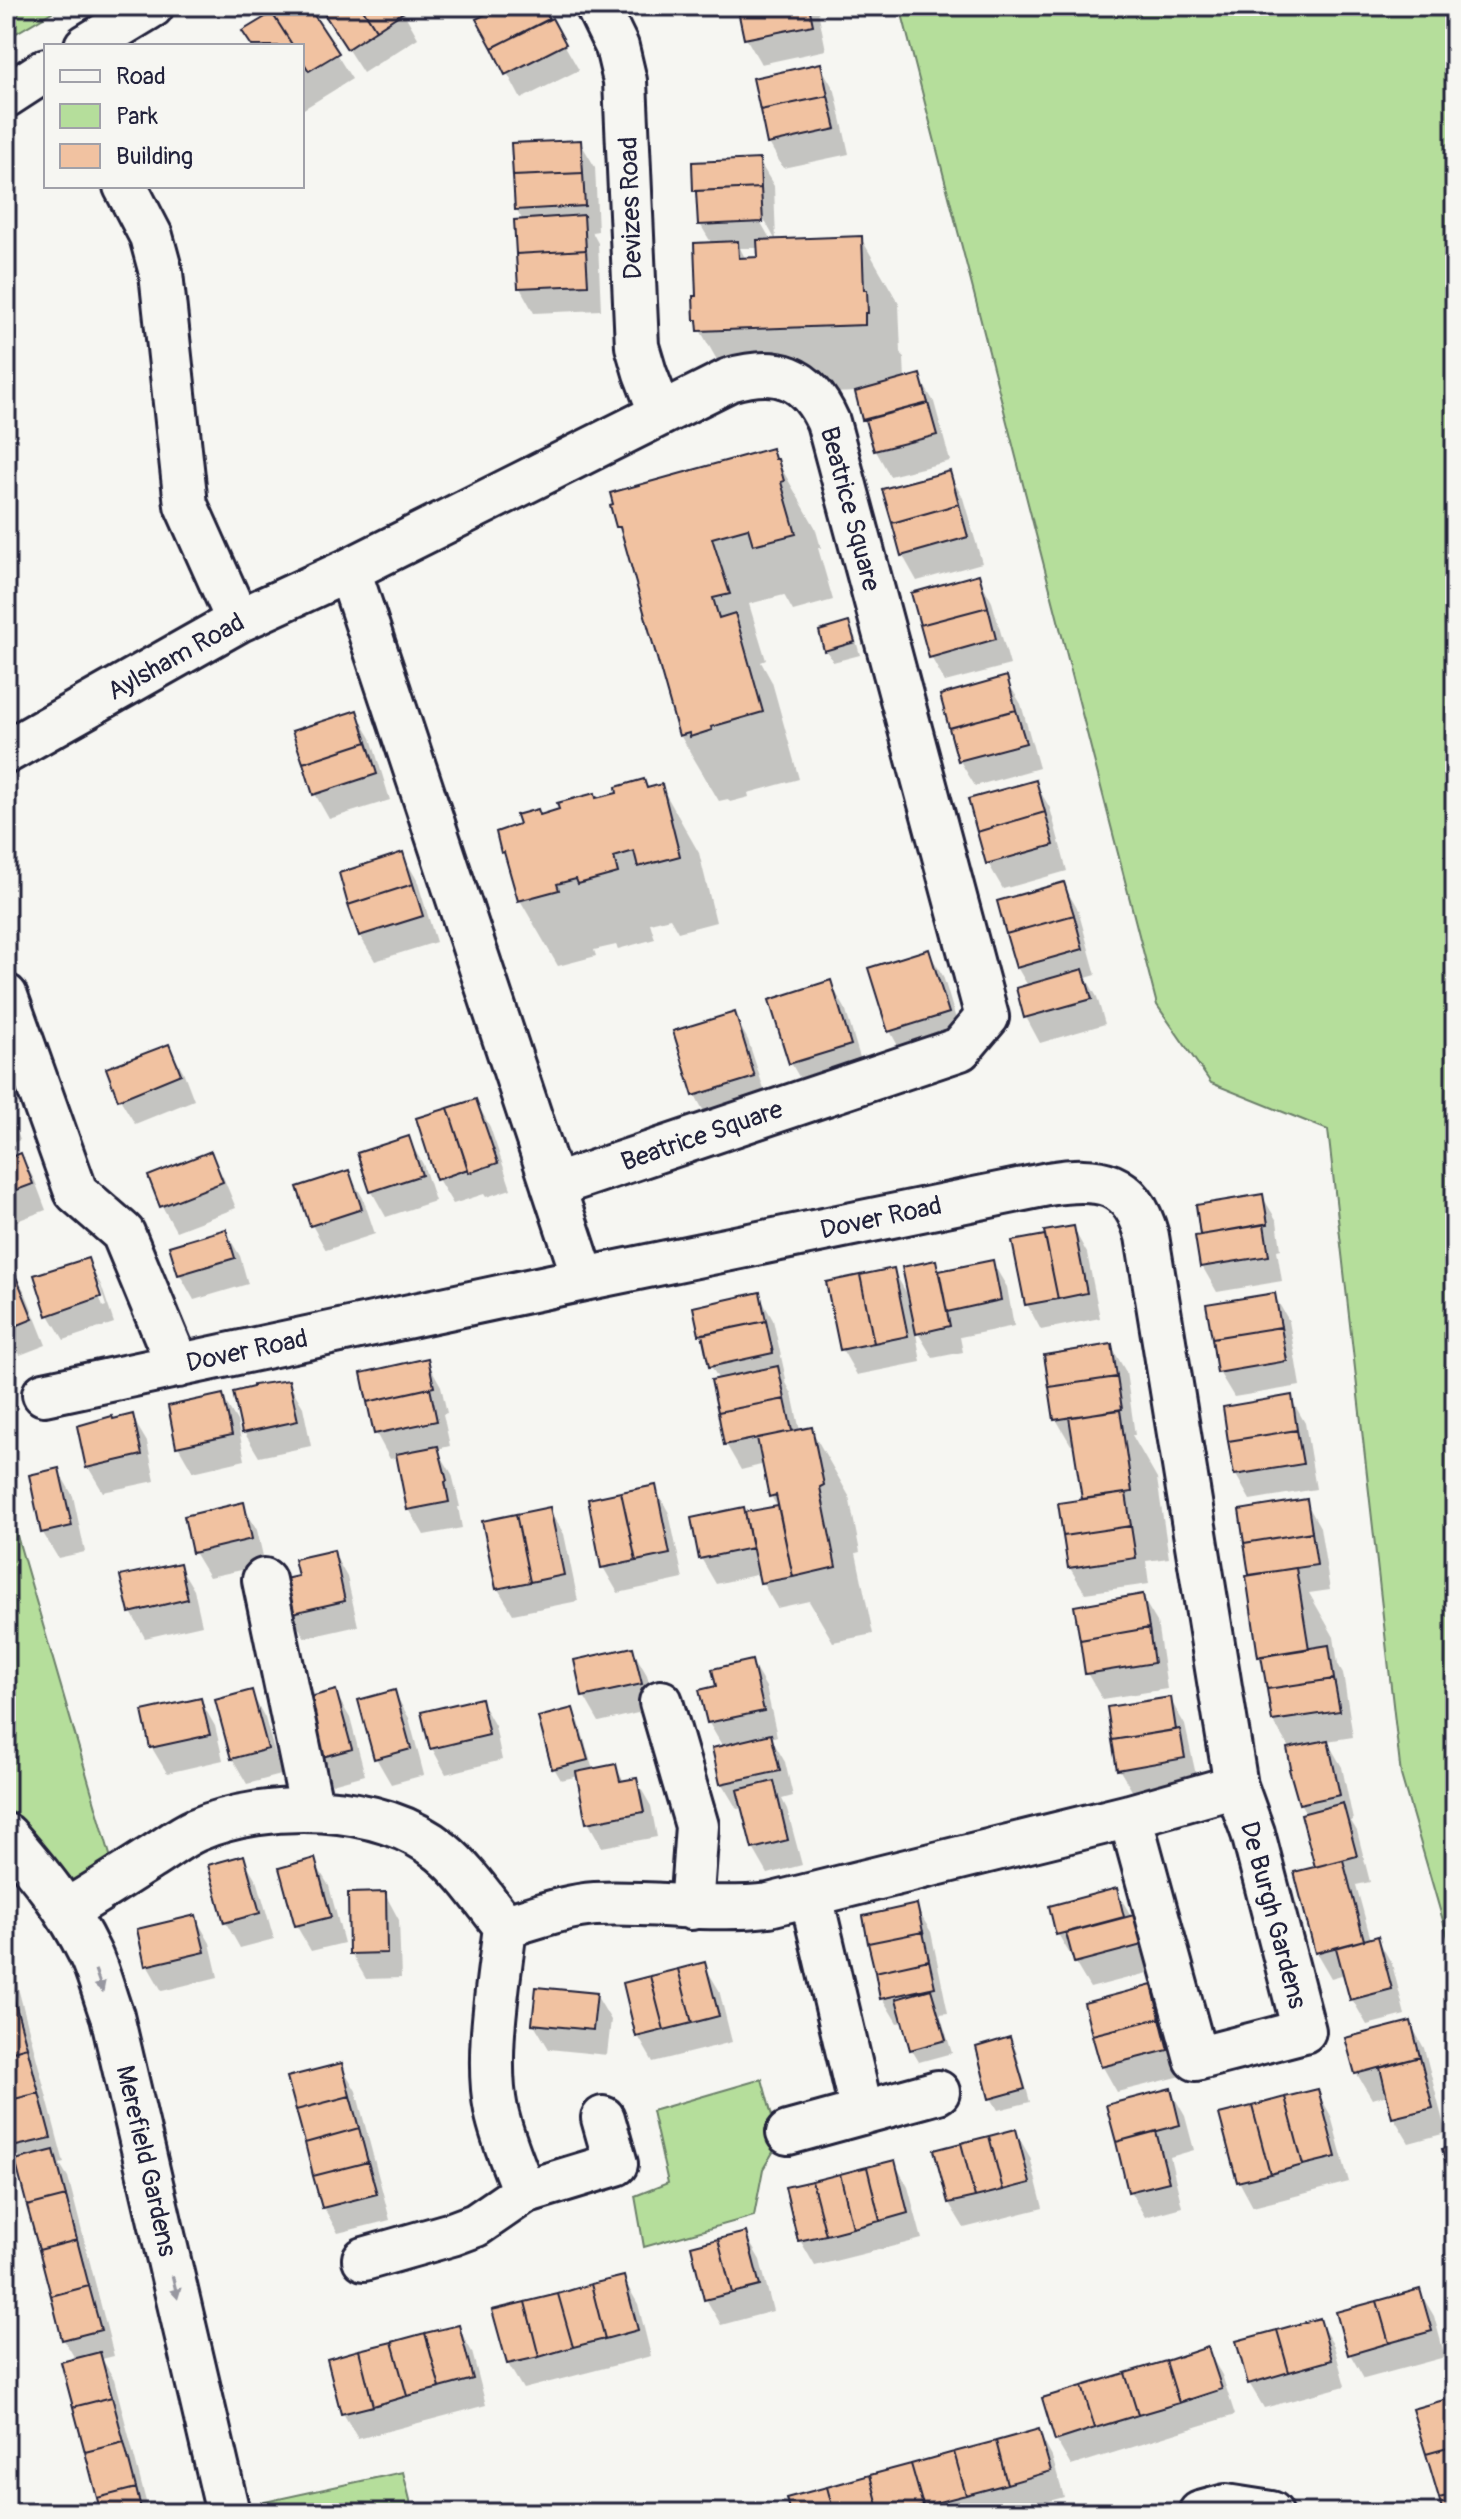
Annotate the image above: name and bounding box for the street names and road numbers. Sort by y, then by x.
street label: Devizes Road [613,136,649,280]
street label: Beatrice Square [813,423,887,595]
street label: Aylsham Road [102,606,250,708]
street label: Beatrice Square [617,1093,787,1179]
street label: Dover Road [817,1190,945,1246]
street label: Dover Road [183,1323,311,1379]
street label: De Burgh Gardens [1233,1818,1313,2012]
street label: Merefield Gardens [108,2062,184,2260]

